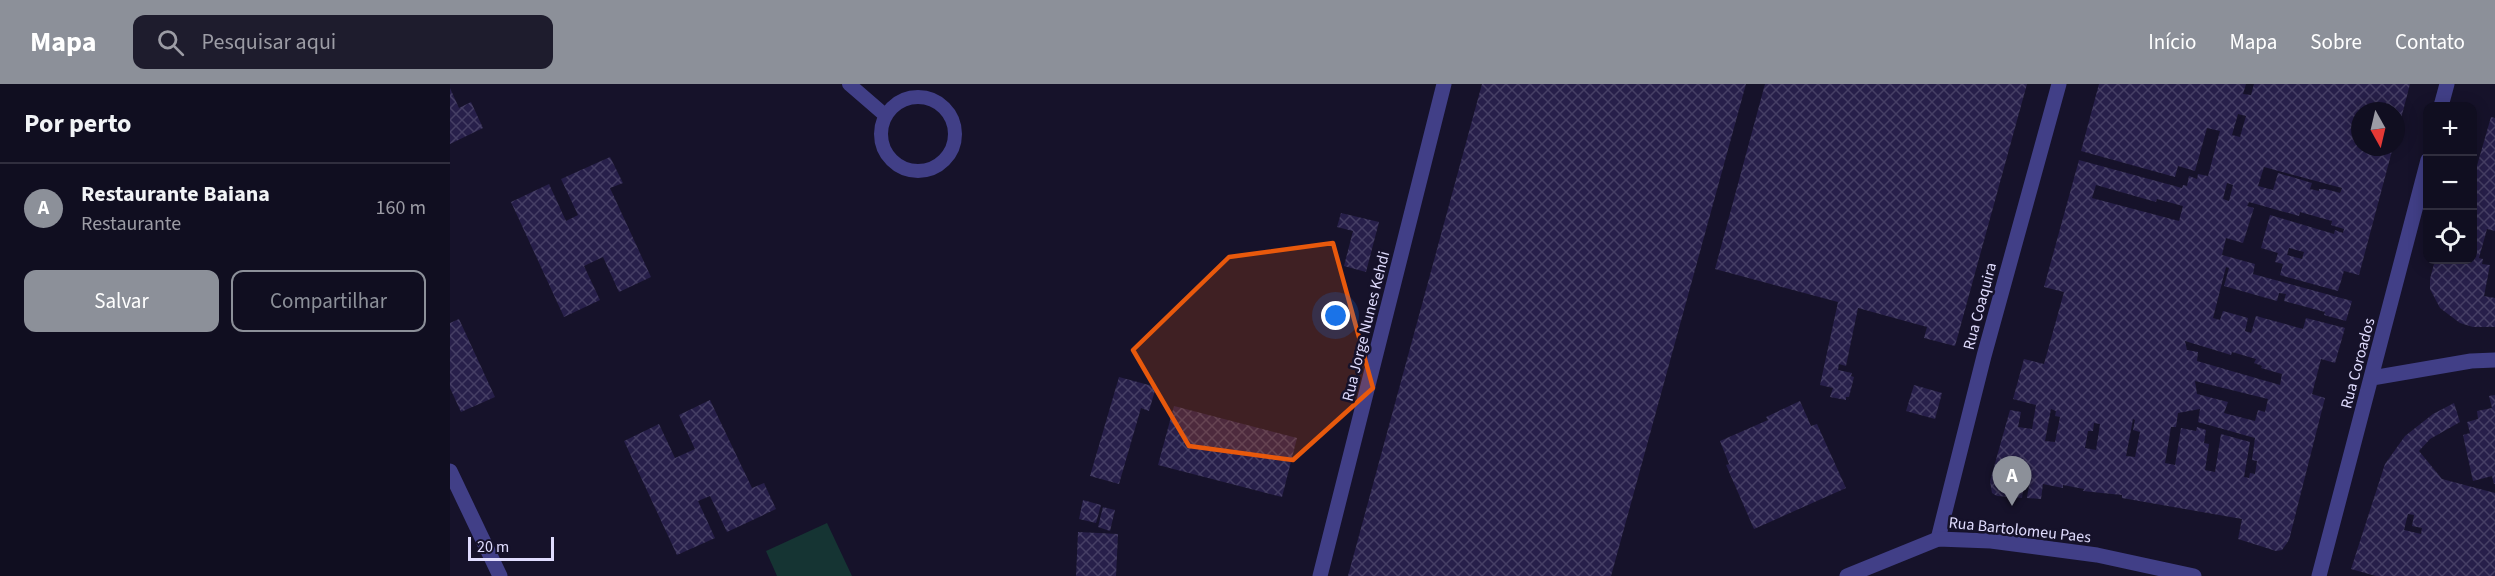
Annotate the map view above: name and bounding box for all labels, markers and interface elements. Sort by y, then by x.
search box [133,15,553,69]
text: Mapa [30,22,97,62]
icon: search [154,26,187,59]
text: Pesquisar aqui [202,26,336,58]
text: Início [2148,27,2196,57]
text: Mapa [2229,27,2277,57]
text: Sobre [2310,27,2362,57]
text: Contato [2395,27,2465,57]
north arrow [2351,102,2405,156]
map controls [2423,102,2477,264]
button: + [2423,102,2477,156]
text: Por perto [24,105,132,142]
button: − [2423,156,2477,210]
text: Restaurante Baiana [81,178,270,210]
text: A [38,194,49,222]
text: 160 m [376,194,426,222]
text: Restaurante [81,210,181,238]
button: locate [2423,210,2477,264]
street label: Rua Jorge Nunes Kehdi [1337,249,1395,404]
street label: Rua Coaquira [1958,260,2002,352]
button: Salvar [24,270,219,332]
button: Compartilhar [231,270,426,332]
your location [1321,301,1350,330]
street label: Rua Coroados [2335,315,2381,411]
pin: A [1992,456,2032,506]
street label: Rua Bartolomeu Paes [1948,512,2092,548]
scale bar [468,534,554,562]
text: 20 m [477,536,509,558]

